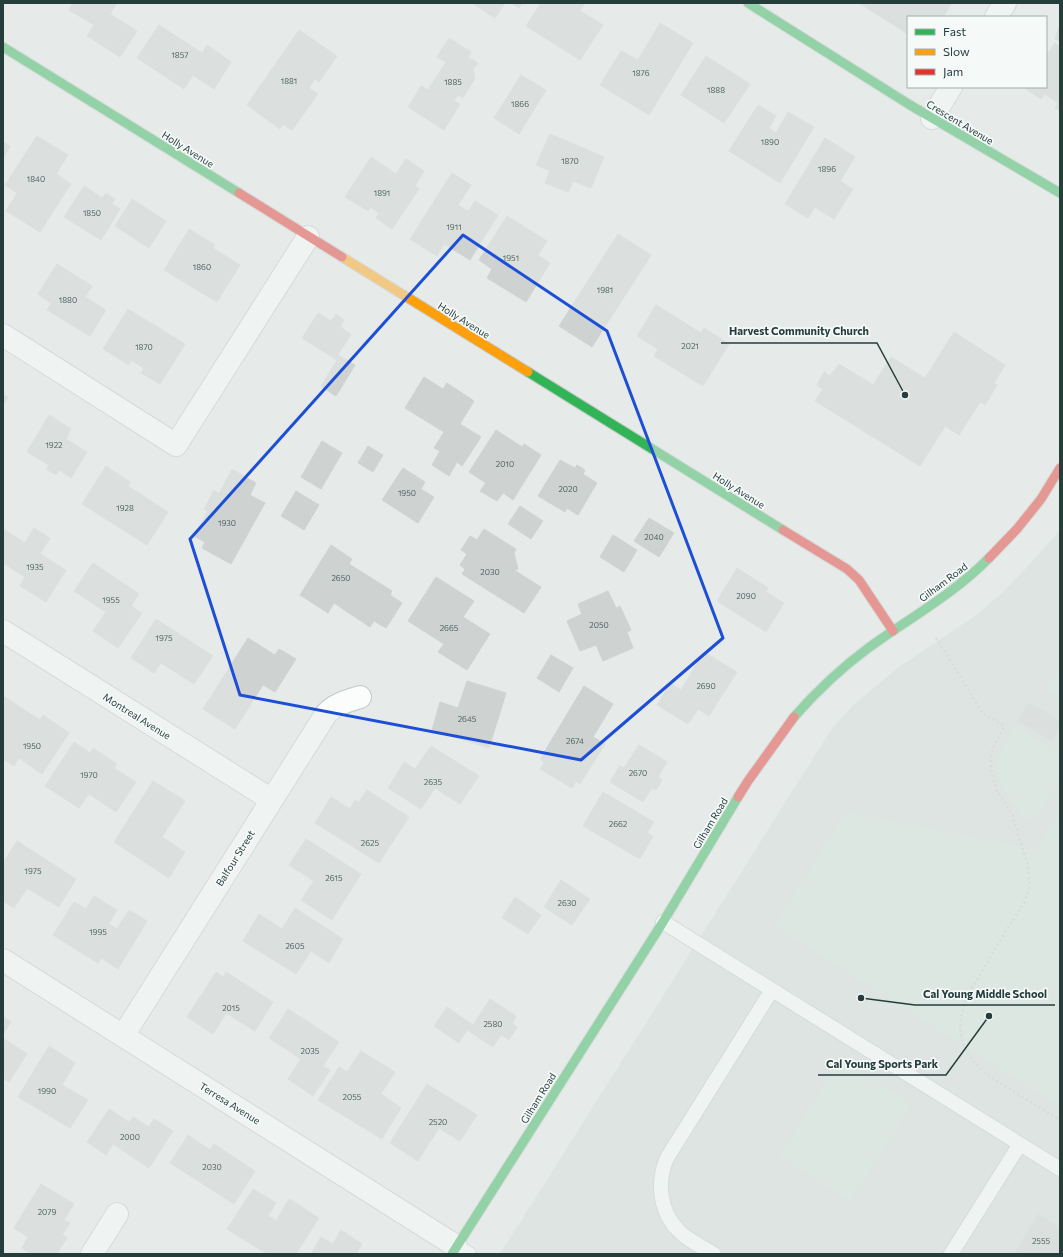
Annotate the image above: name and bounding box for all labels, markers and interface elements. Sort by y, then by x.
legend [907,16,1047,88]
text: Fast [943,24,966,38]
text: Slow [943,44,970,58]
house number: 1857 [171,50,189,60]
text: Jam [943,64,963,79]
house number: 1876 [632,68,650,78]
house number: 1881 [281,76,297,86]
house number: 1885 [444,77,462,87]
house number: 1888 [707,85,725,95]
street label: Crescent Avenue [924,97,996,147]
house number: 1866 [511,99,529,109]
street label: Holly Avenue [160,128,216,170]
house number: 1890 [761,137,779,147]
house number: 1870 [561,156,579,166]
house number: 1896 [818,164,836,174]
house number: 1840 [27,174,45,184]
house number: 1891 [374,188,390,198]
house number: 1850 [83,208,101,218]
house number: 1911 [446,222,462,232]
house number: 1951 [503,253,519,263]
house number: 1860 [193,262,211,272]
house number: 1981 [597,285,613,295]
house number: 1880 [59,295,77,305]
street label: Holly Avenue [436,299,492,341]
callout: Harvest Community Church [721,320,877,343]
text: Harvest Community Church [729,324,869,337]
house number: 2021 [681,341,699,351]
house number: 1870 [135,342,153,352]
house number: 1922 [45,440,63,450]
house number: 2010 [496,459,514,469]
street label: Holly Avenue [711,469,767,511]
house number: 2020 [558,484,578,494]
house number: 1950 [398,488,416,498]
house number: 1928 [116,503,134,513]
house number: 1930 [218,518,236,528]
house number: 2040 [644,532,664,542]
street label: Gilham Road [916,560,970,604]
house number: 1935 [26,562,44,572]
house number: 2030 [480,567,500,577]
house number: 2650 [331,573,351,583]
house number: 2090 [736,591,756,601]
house number: 1955 [102,595,120,605]
house number: 2050 [589,620,609,630]
house number: 2665 [440,623,459,633]
house number: 1975 [155,633,173,643]
house number: 2690 [696,681,716,691]
street label: Montreal Avenue [101,690,173,742]
house number: 2645 [458,714,477,724]
house number: 2674 [566,736,584,746]
house number: 1950 [23,741,41,751]
house number: 2670 [629,768,647,778]
house number: 1970 [80,770,98,780]
house number: 2635 [424,777,443,787]
street label: Gilham Road [690,795,730,851]
house number: 2662 [609,819,628,829]
street label: Balfour Street [213,828,257,888]
house number: 2625 [361,838,380,848]
house number: 1975 [24,866,42,876]
house number: 2615 [325,873,343,883]
house number: 2630 [557,898,577,908]
house number: 1995 [89,927,107,937]
house number: 2605 [285,941,305,951]
callout: Cal Young Middle School [915,982,1055,1005]
text: Cal Young Middle School [923,987,1047,1000]
house number: 2015 [222,1003,240,1013]
house number: 2580 [483,1019,503,1029]
house number: 2035 [301,1046,320,1056]
callout: Cal Young Sports Park [818,1052,946,1075]
text: Cal Young Sports Park [826,1057,939,1070]
street label: Gilham Road [518,1070,558,1126]
street label: Terresa Avenue [198,1080,262,1126]
house number: 1990 [38,1086,56,1096]
house number: 2055 [343,1092,362,1102]
house number: 2520 [429,1117,447,1127]
house number: 2000 [120,1132,140,1142]
house number: 2030 [202,1162,222,1172]
house number: 2079 [38,1207,56,1217]
house number: 2555 [1032,1236,1051,1246]

